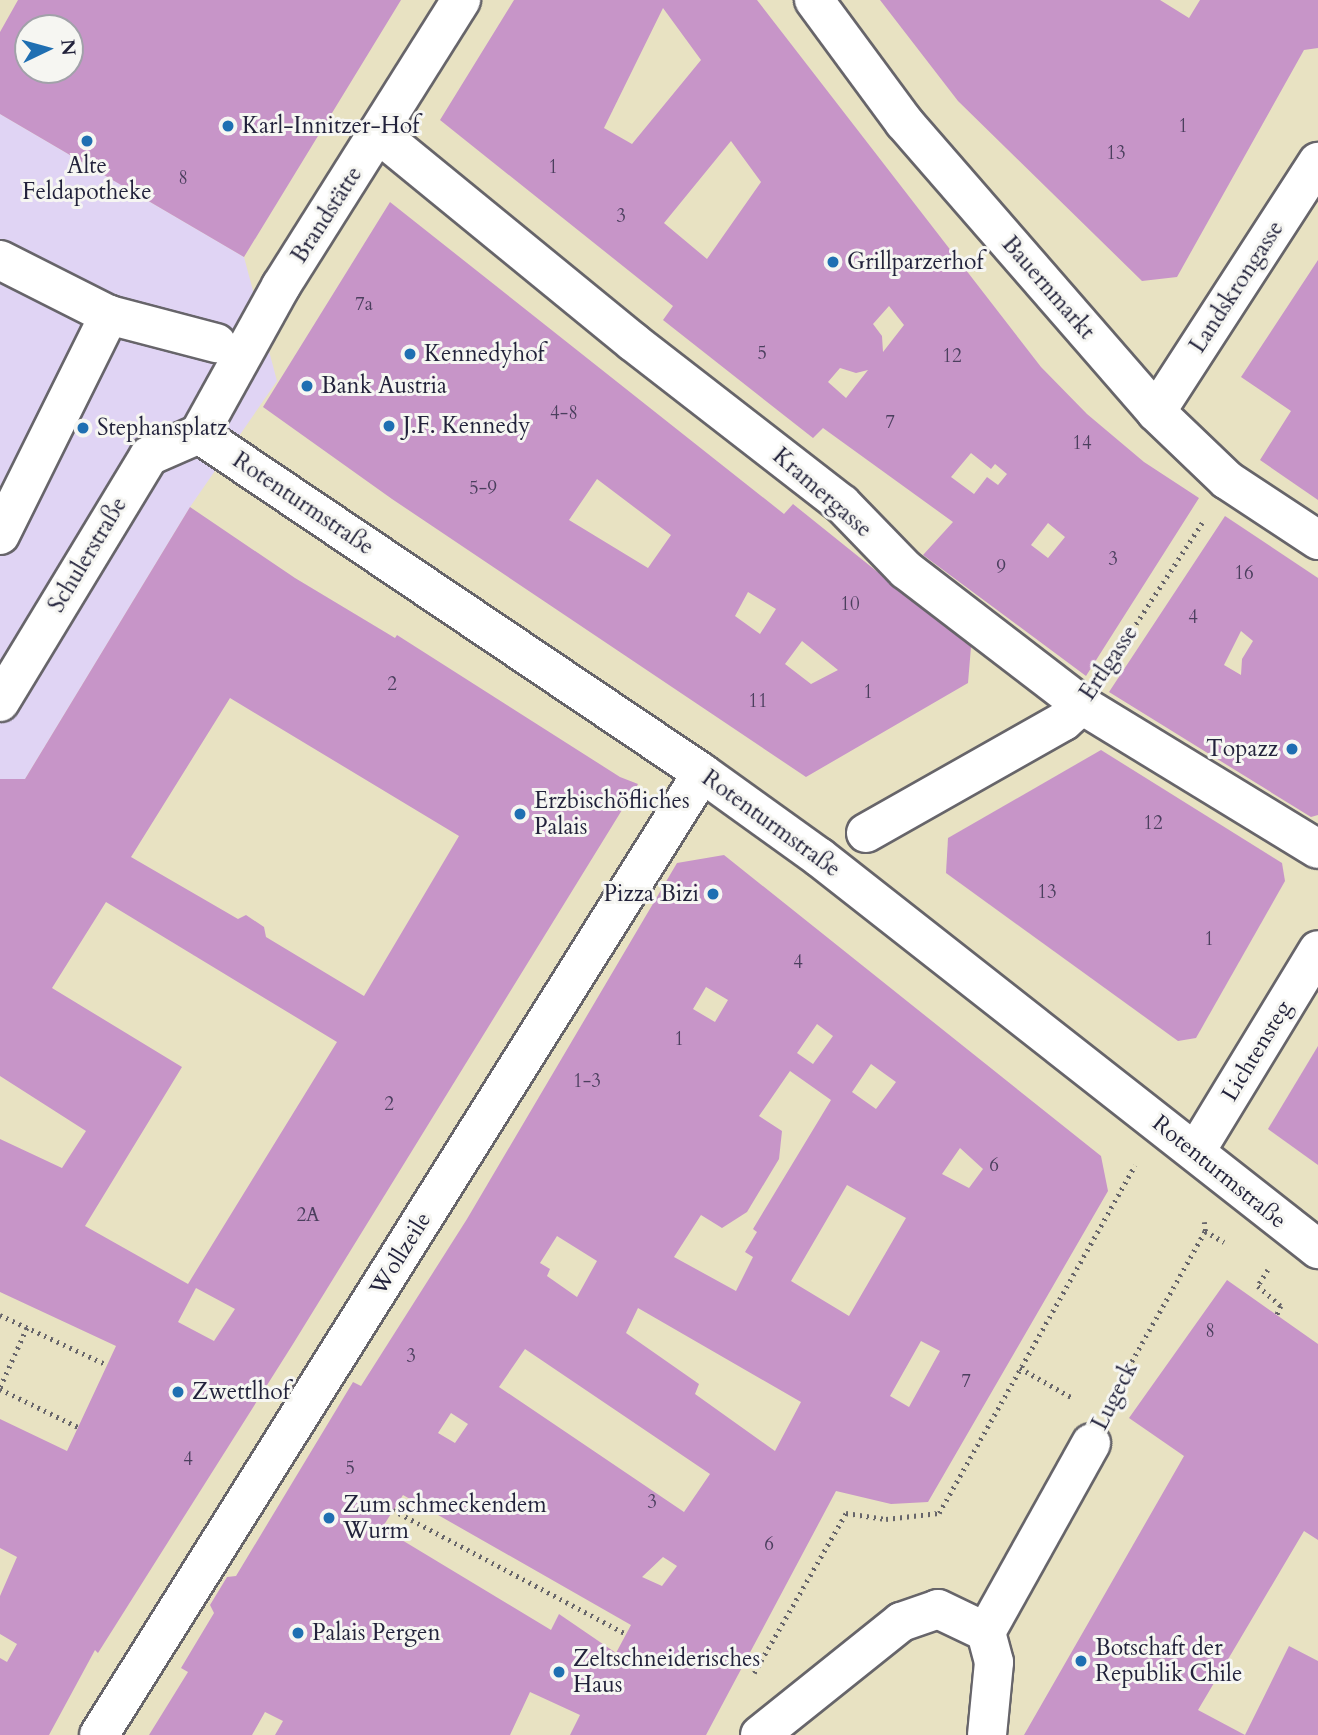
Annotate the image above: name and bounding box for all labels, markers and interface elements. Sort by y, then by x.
north arrow [14,14,84,84]
text: N [54,38,82,57]
place label: Karl-Innitzer-Hof [242,112,419,140]
house number: 1 [1178,116,1188,138]
marker: Karl-Innitzer-Hof [220,118,236,134]
marker: Alte Feldapotheke [79,133,95,149]
house number: 13 [1106,143,1126,165]
place label: Alte Feldapotheke [22,152,152,206]
house number: 1 [548,157,558,179]
street label: Brandstätte [286,162,368,268]
house number: 8 [178,168,188,190]
house number: 3 [616,206,626,228]
street label: Landskrongasse [1184,216,1290,358]
street label: Bauernmarkt [996,231,1100,345]
place label: Grillparzerhof [847,248,984,276]
marker: Grillparzerhof [825,254,841,270]
house number: 7a [355,294,373,316]
place label: Kennedyhof [424,340,545,368]
house number: 5 [757,343,767,365]
marker: Kennedyhof [402,346,418,362]
house number: 12 [942,346,962,368]
place label: Bank Austria [321,372,447,400]
marker: Bank Austria [299,378,315,394]
house number: 4-8 [550,403,578,425]
place label: J.F. Kennedy [403,412,530,440]
house number: 7 [885,412,895,434]
place label: Stephansplatz [97,414,227,442]
marker: J.F. Kennedy [381,418,397,434]
marker: Stephansplatz [75,420,91,436]
house number: 14 [1072,433,1092,455]
street label: Kramergasse [767,442,877,544]
street label: Rotenturmstraße [227,447,379,561]
house number: 5-9 [469,478,497,500]
street label: Schulerstraße [43,492,133,618]
house number: 3 [1108,549,1118,571]
house number: 9 [996,557,1006,579]
house number: 16 [1234,563,1254,585]
house number: 10 [840,594,860,616]
house number: 4 [1188,607,1198,629]
street label: Ertlgasse [1074,620,1144,706]
house number: 2 [387,674,397,696]
house number: 1 [863,682,873,704]
house number: 11 [748,691,768,713]
place label: Topazz [1206,735,1278,763]
marker: Topazz [1284,741,1300,757]
street label: Rotenturmstraße [696,765,846,883]
place label: Erzbischöfliches Palais [534,787,690,841]
marker: Erzbischöfliches Palais [512,806,528,822]
house number: 12 [1143,813,1163,835]
place label: Pizza Bizi [603,880,699,908]
house number: 13 [1037,882,1057,904]
marker: Pizza Bizi [705,886,721,902]
house number: 1 [1204,929,1214,951]
house number: 4 [793,952,803,974]
street label: Lichtensteg [1216,996,1298,1106]
house number: 1 [674,1029,684,1051]
house number: 1-3 [573,1071,601,1093]
house number: 2 [384,1094,394,1116]
street label: Rotenturmstraße [1146,1110,1292,1234]
house number: 6 [989,1155,999,1177]
house number: 2A [296,1205,320,1227]
street label: Wollzeile [365,1207,437,1301]
house number: 8 [1205,1321,1215,1343]
house number: 3 [406,1346,416,1368]
street label: Lugeck [1086,1357,1144,1435]
house number: 7 [961,1371,971,1393]
place label: Zwettlhof [192,1378,290,1406]
marker: Zwettlhof [170,1384,186,1400]
house number: 4 [183,1449,193,1471]
house number: 5 [345,1458,355,1480]
place label: Zum schmeckendem Wurm [343,1491,547,1545]
house number: 3 [647,1492,657,1514]
marker: Zum schmeckendem Wurm [321,1510,337,1526]
house number: 6 [764,1534,774,1556]
place label: Palais Pergen [312,1619,441,1647]
marker: Palais Pergen [290,1625,306,1641]
place label: Botschaft der Republik Chile [1095,1634,1242,1688]
place label: Zeltschneiderisches Haus [573,1645,760,1699]
marker: Botschaft der Republik Chile [1073,1653,1089,1669]
marker: Zeltschneiderisches Haus [551,1664,567,1680]

